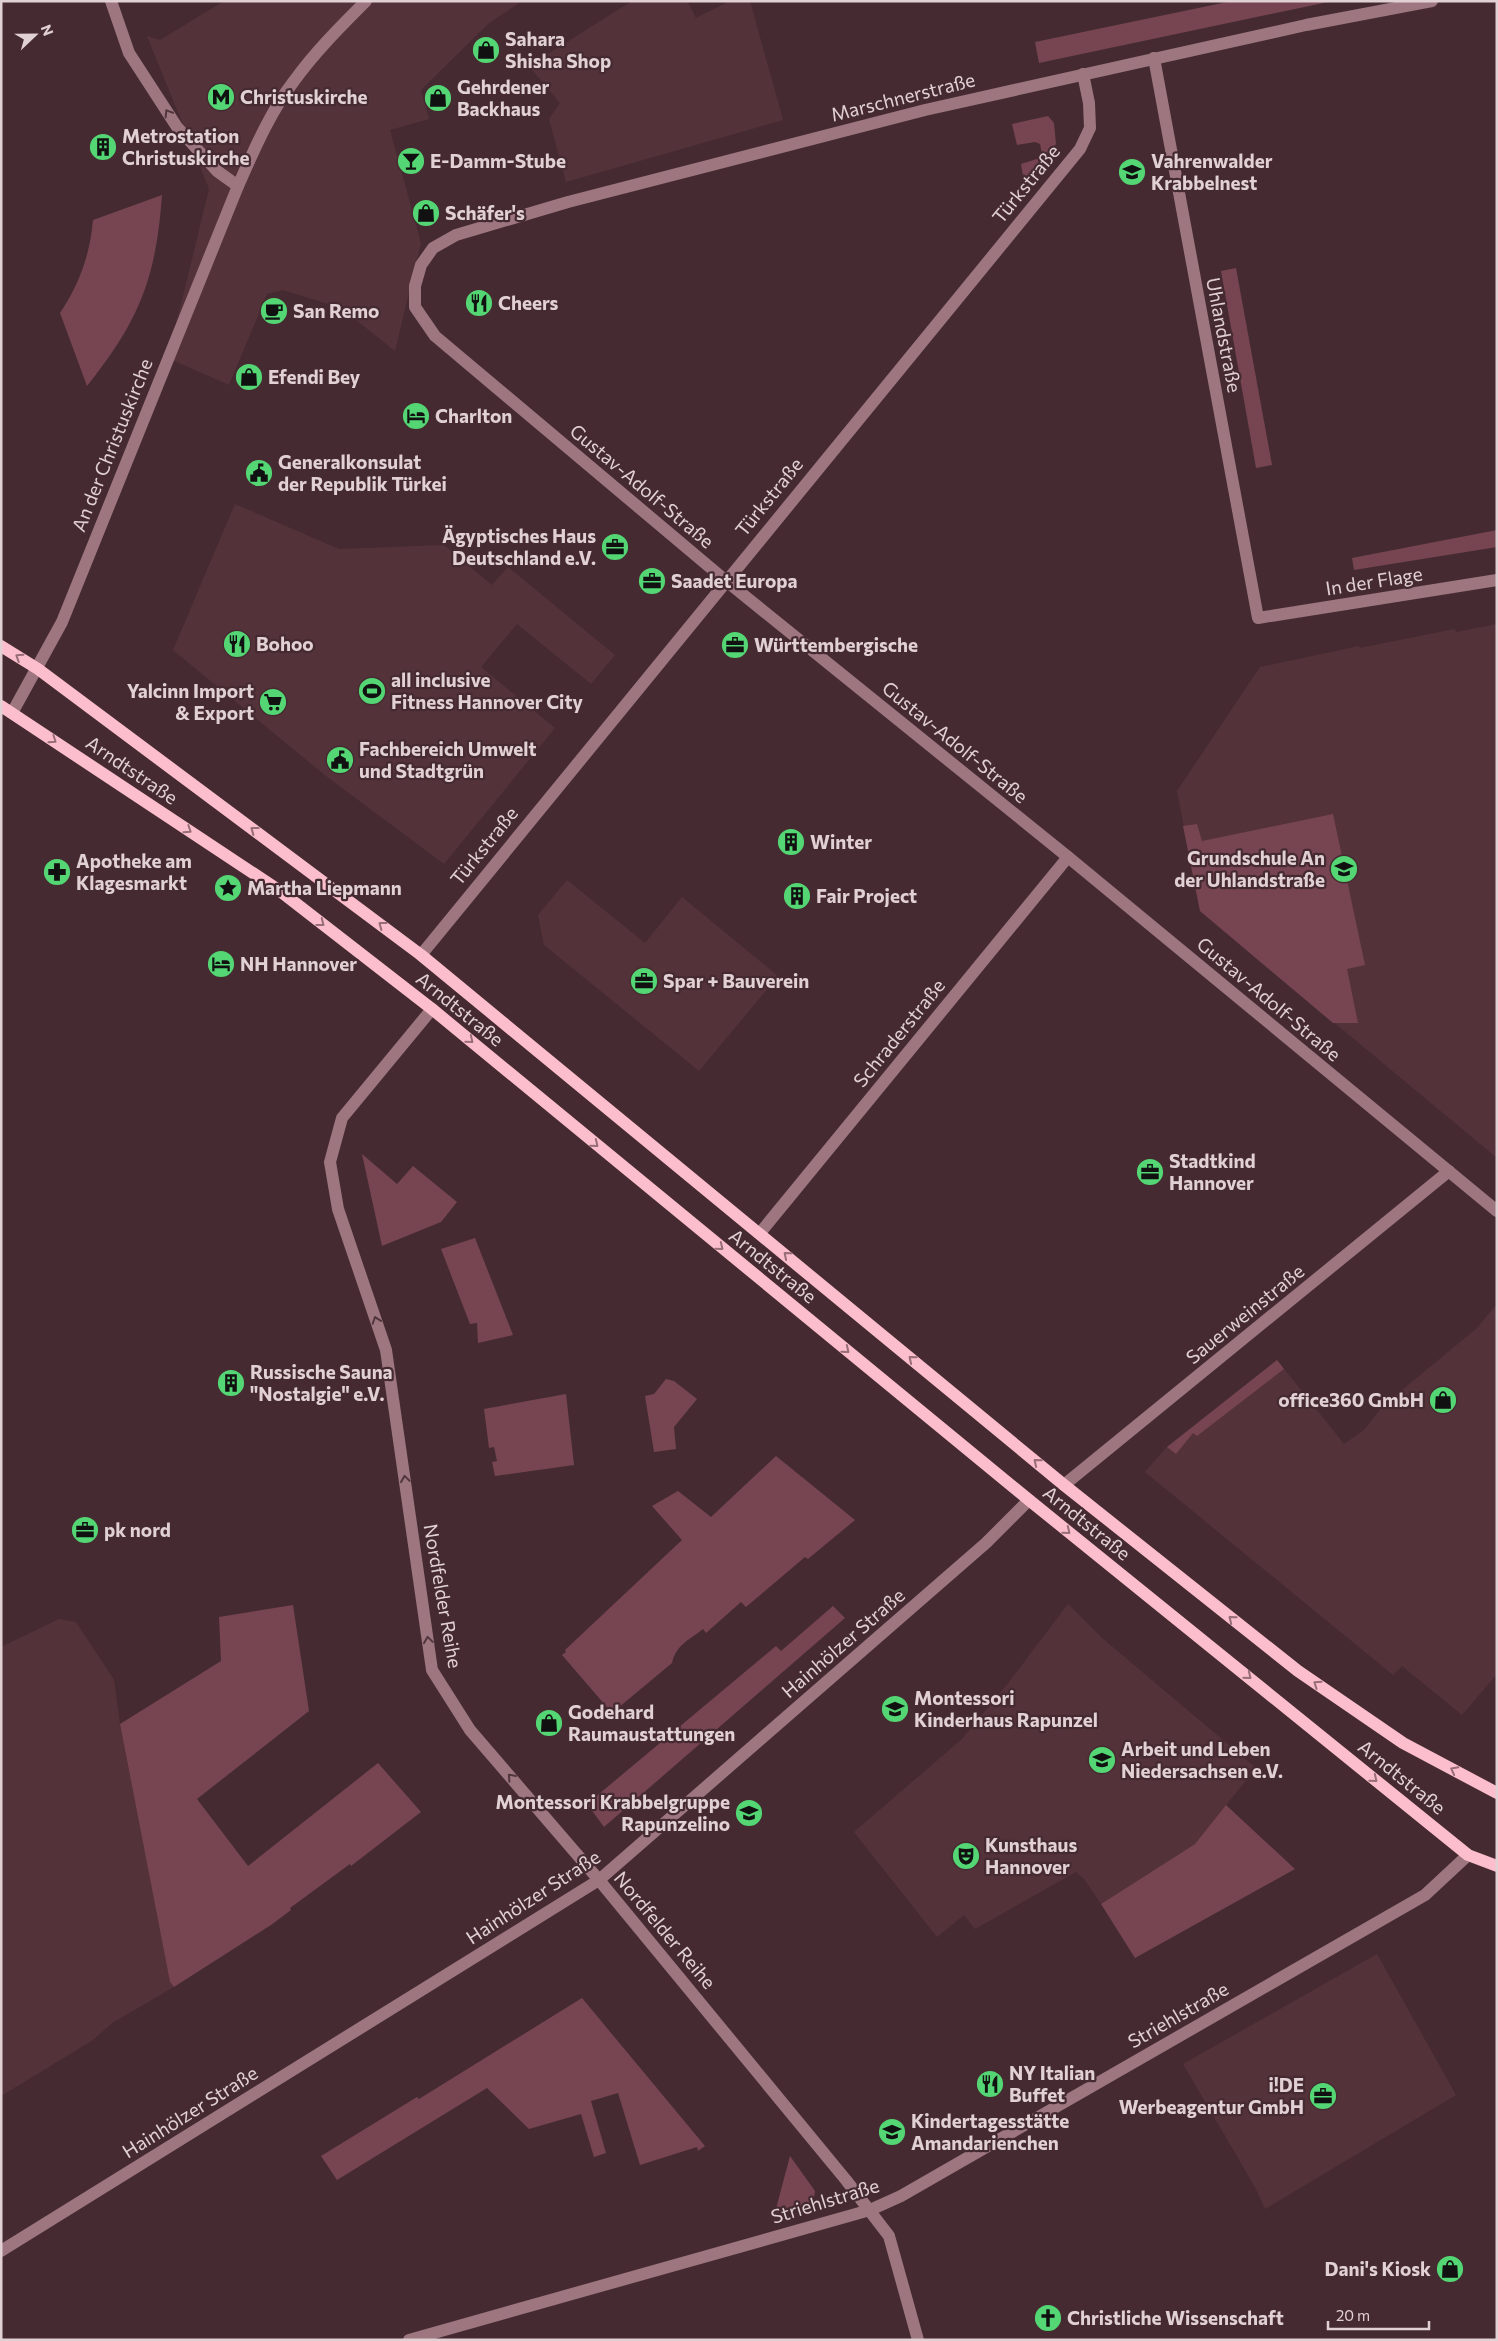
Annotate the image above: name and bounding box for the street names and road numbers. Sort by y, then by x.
street label: Marschnerstraße [829,68,977,126]
street label: Türkstraße [987,140,1064,228]
street label: Uhlandstraße [1202,275,1247,394]
street label: An der Christuskirche [66,355,157,535]
street label: Gustav-Adolf-Straße [566,419,719,552]
street label: Türkstraße [730,453,807,541]
street label: In der Flage [1324,561,1424,600]
street label: Gustav-Adolf-Straße [878,676,1033,807]
street label: Arndtstraße [82,731,182,809]
street label: Türkstraße [445,802,522,890]
street label: Gustav-Adolf-Straße [1193,932,1346,1065]
street label: Arndtstraße [412,966,509,1051]
street label: Schraderstraße [848,974,949,1091]
street label: Arndtstraße [725,1223,822,1308]
street label: Sauerweinstraße [1181,1259,1308,1368]
street label: Arndtstraße [1039,1480,1136,1565]
street label: Nordfelder Reihe [419,1522,467,1670]
street label: Hainhölzer Straße [777,1583,909,1702]
street label: Arndtstraße [1354,1734,1451,1819]
street label: Hainhölzer Straße [461,1845,604,1949]
street label: Nordfelder Reihe [610,1866,721,1993]
street label: Striehlstraße [1123,1977,1232,2053]
street label: Hainhölzer Straße [118,2061,262,2162]
street label: Striehlstraße [768,2173,882,2228]

